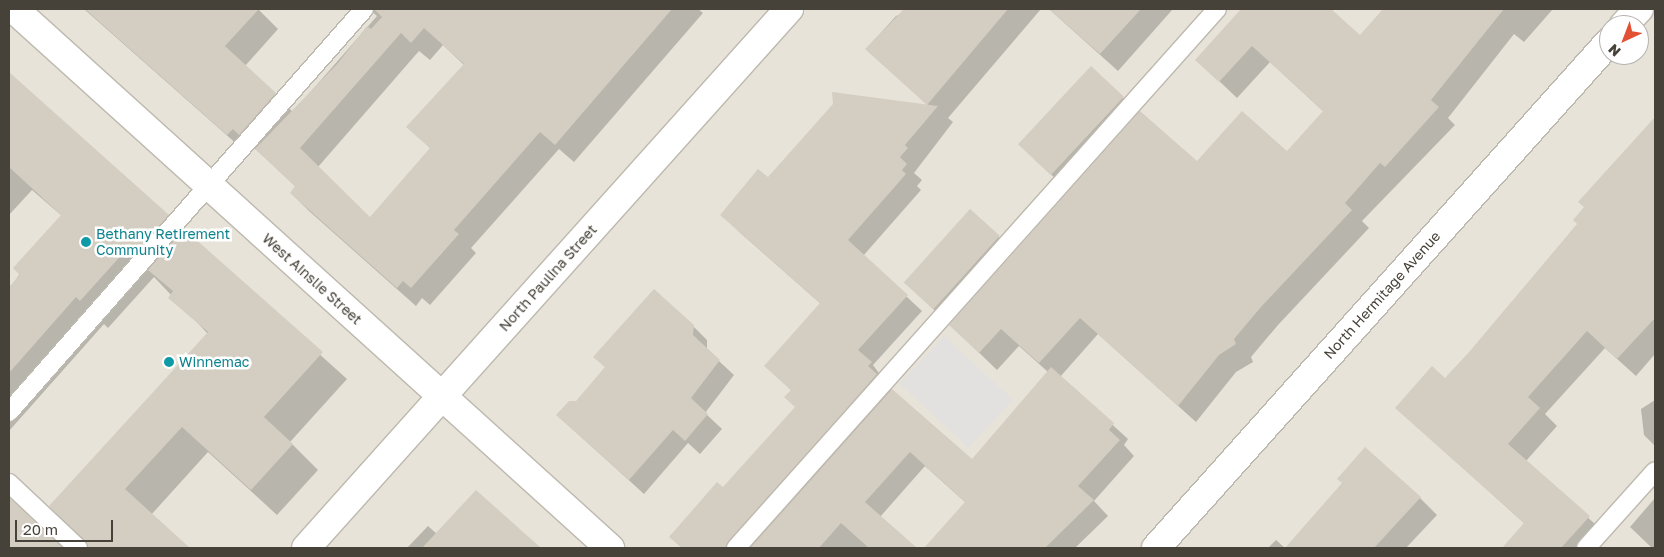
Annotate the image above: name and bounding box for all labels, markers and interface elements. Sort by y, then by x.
north arrow [1599,15,1649,65]
text: N [1604,41,1624,60]
street label: North Paulina Street [496,221,600,335]
place label: Bethany Retirement Community [96,226,230,258]
street label: North Hermitage Avenue [1320,228,1444,362]
street label: West Ainslie Street [259,230,365,328]
marker: Bethany Retirement Community [80,236,92,248]
place label: Winnemac [179,354,249,370]
marker: Winnemac [163,356,175,368]
scale bar [18,510,115,542]
text: 20 m [23,520,58,538]

